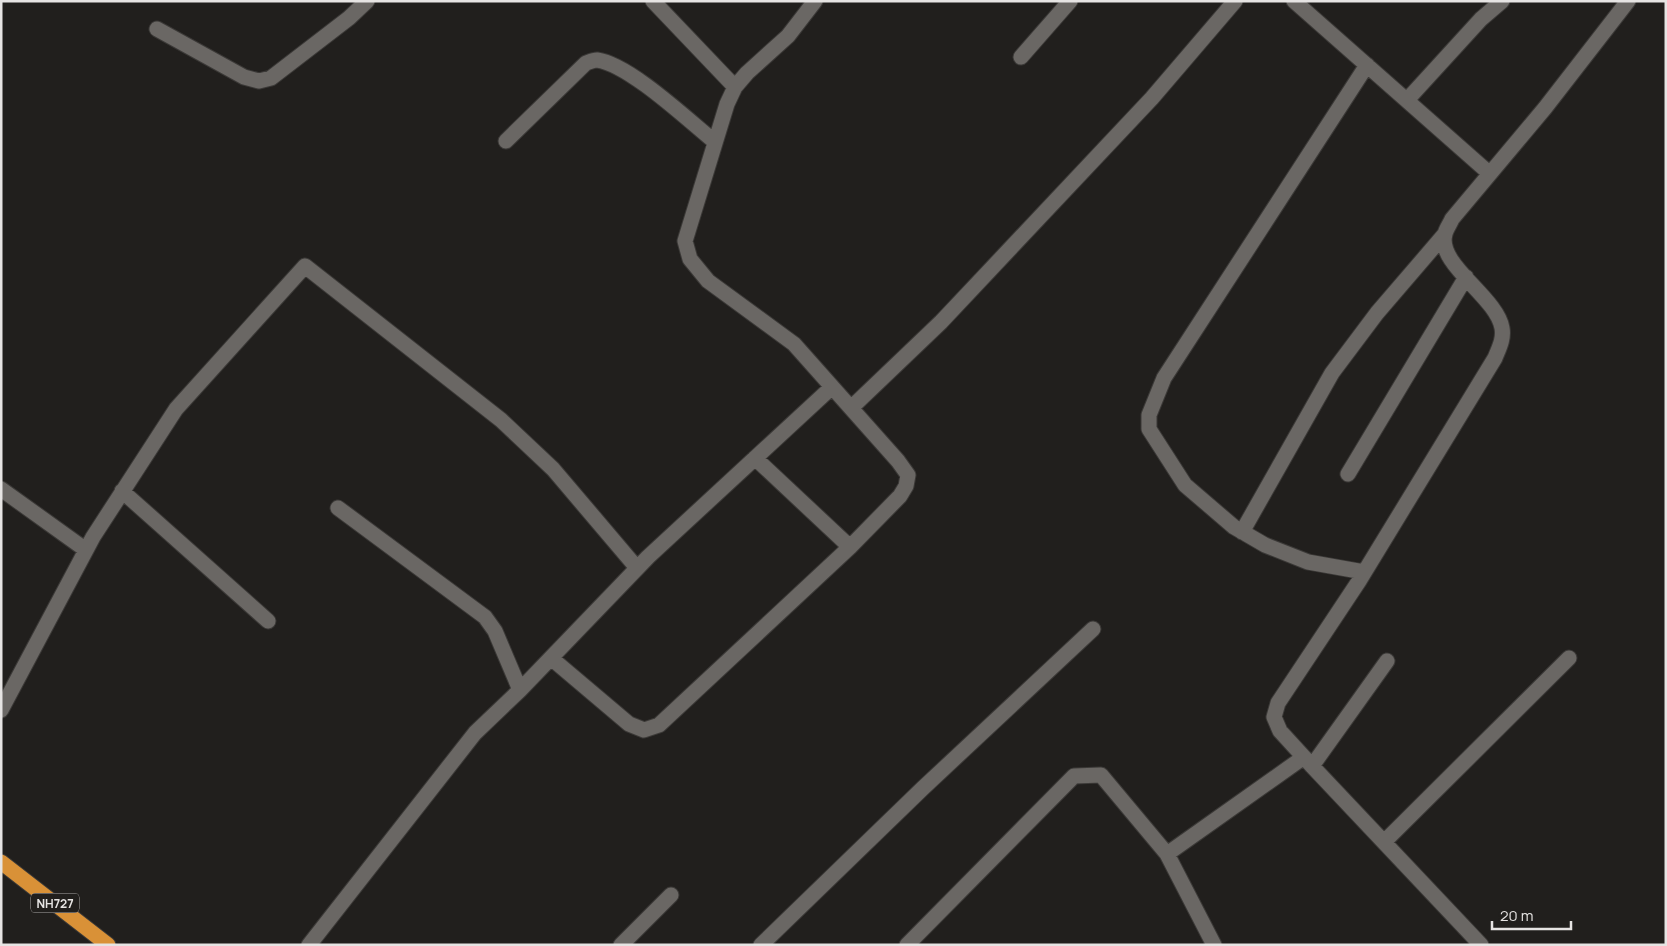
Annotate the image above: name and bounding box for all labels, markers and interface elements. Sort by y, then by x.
road number: NH727 [31,894,79,912]
scale bar [1492,898,1571,930]
text: 20 m [1500,905,1533,926]

